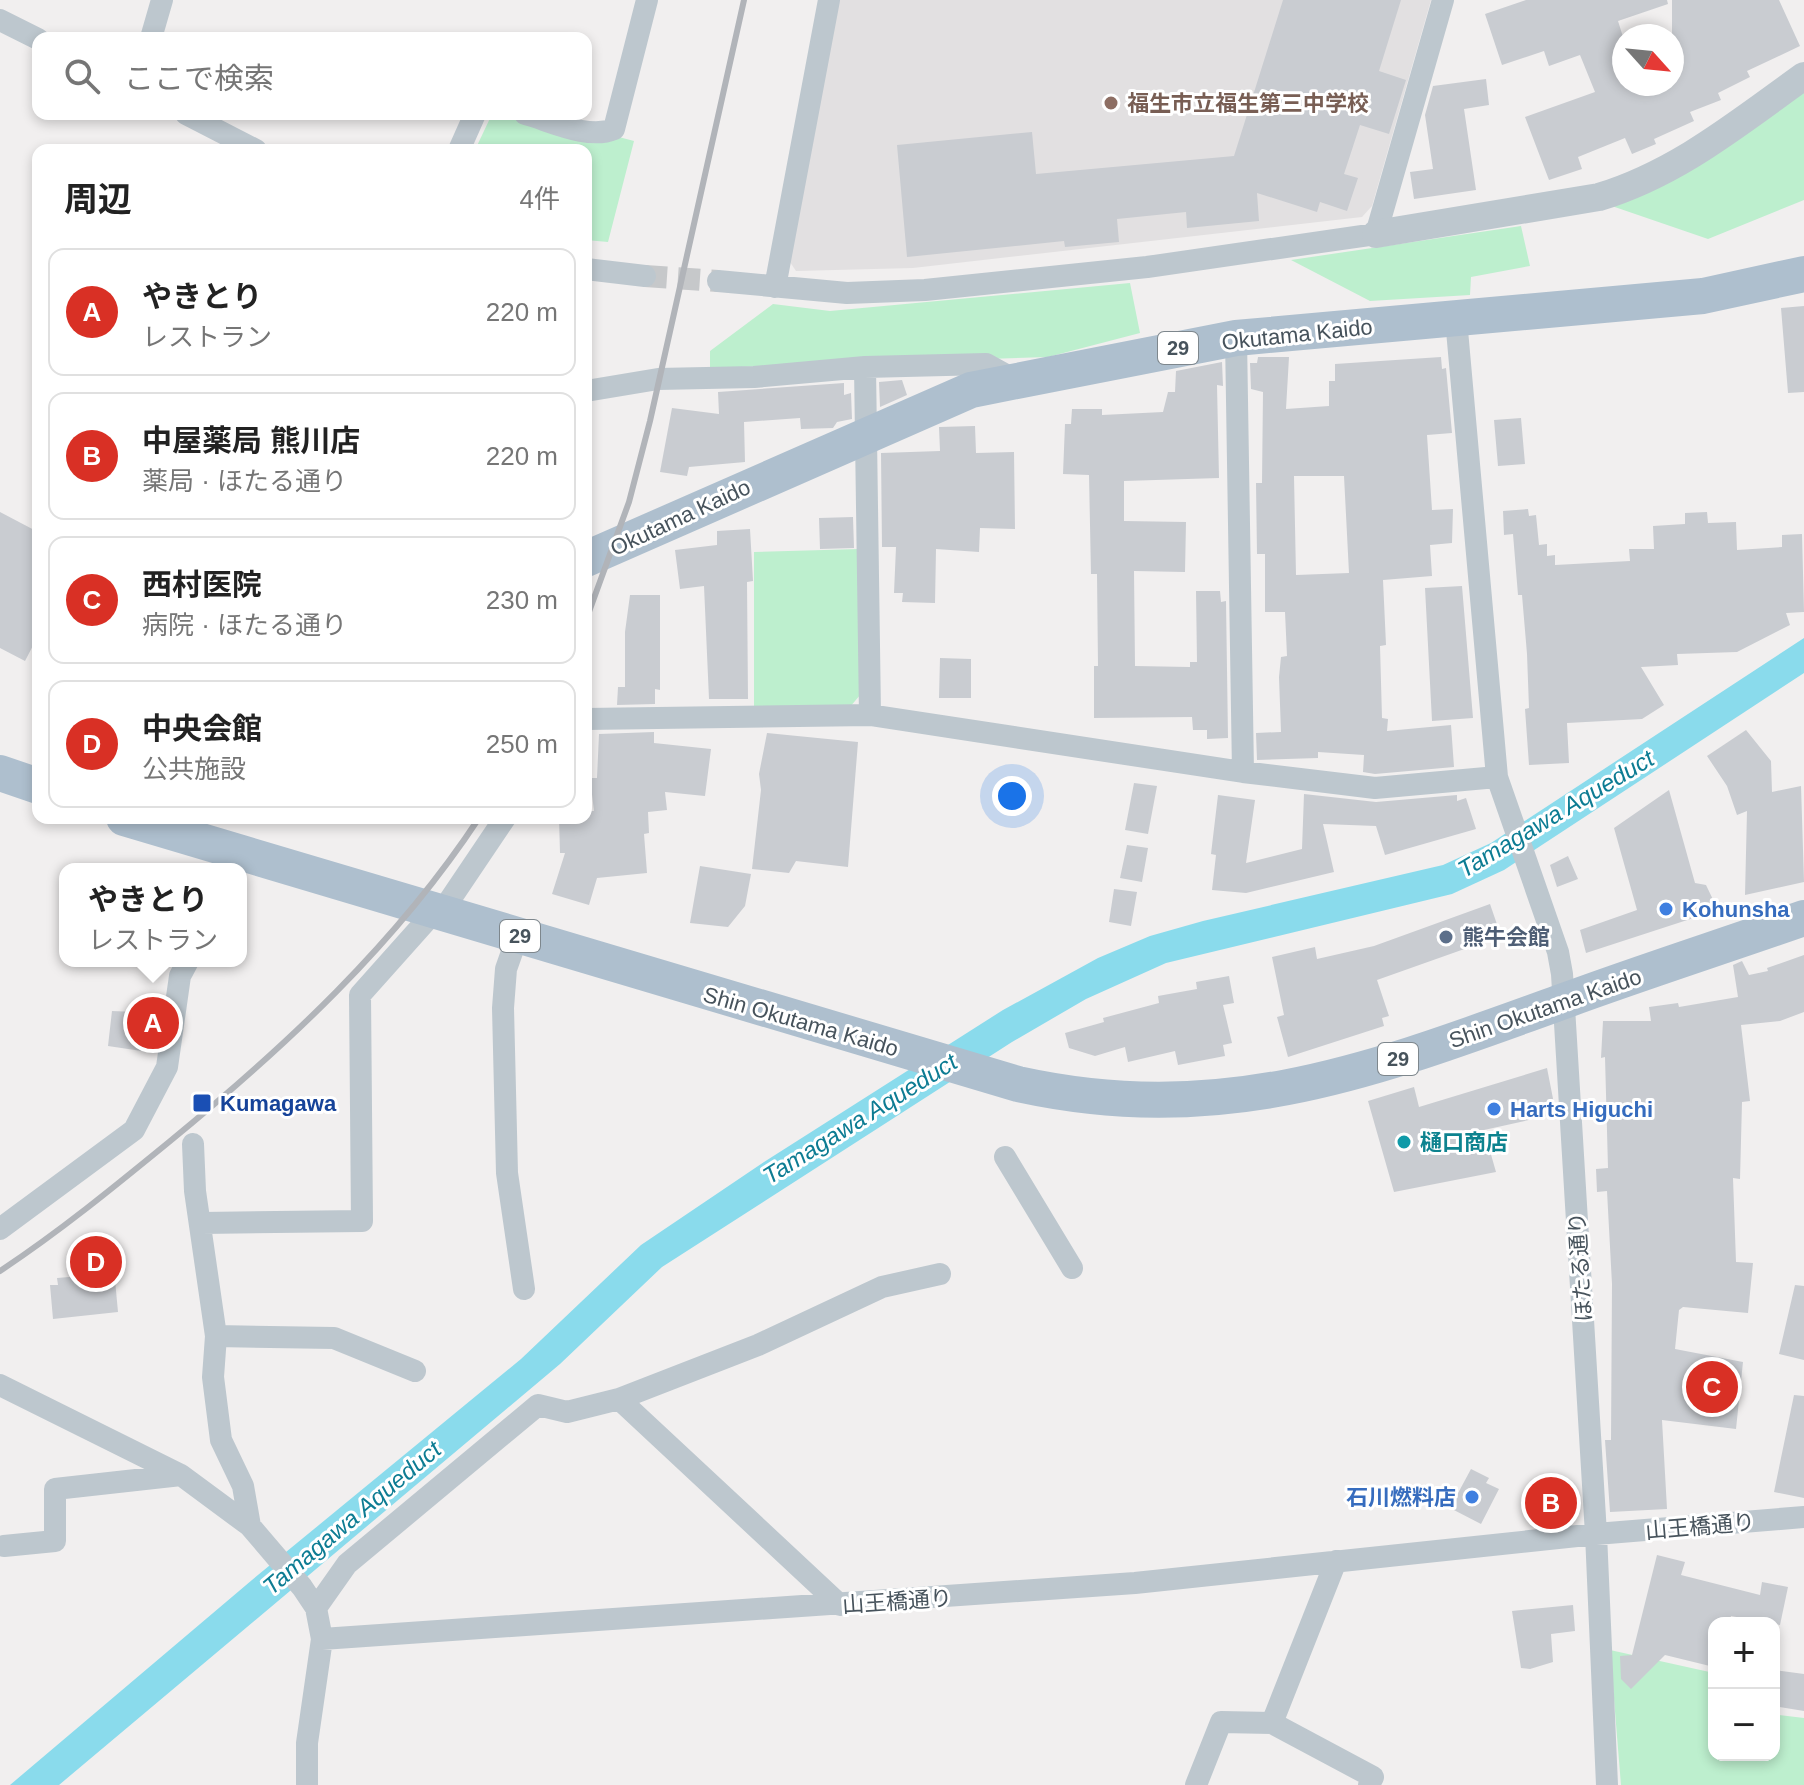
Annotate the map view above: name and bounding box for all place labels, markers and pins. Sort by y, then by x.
place label: 福生市立福生第三中学校 [1127,91,1369,116]
marker: 福生市立福生第三中学校 [1102,94,1120,112]
place label: Kohunsha [1682,897,1790,922]
marker: Kohunsha [1657,900,1675,918]
place label: 熊牛会館 [1462,925,1550,950]
marker: 熊牛会館 [1437,928,1455,946]
pin: A [127,993,179,1053]
place label: Kumagawa [220,1091,337,1116]
marker: Kumagawa [191,1092,213,1114]
place label: Harts Higuchi [1510,1097,1653,1122]
marker: Harts Higuchi [1485,1100,1503,1118]
place label: 樋口商店 [1420,1130,1508,1155]
marker: 樋口商店 [1395,1133,1413,1151]
pin: D [70,1232,122,1292]
pin: C [1686,1357,1738,1417]
pin: B [1525,1473,1577,1533]
place label: 石川燃料店 [1346,1485,1456,1510]
marker: 石川燃料店 [1463,1488,1481,1506]

